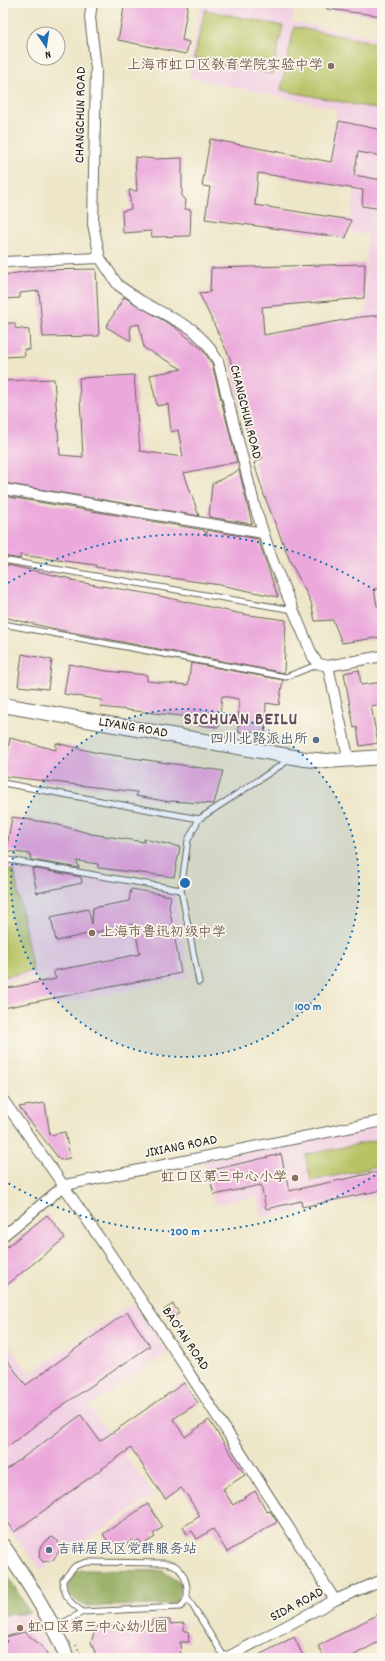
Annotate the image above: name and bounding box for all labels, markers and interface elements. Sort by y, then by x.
north arrow [26,26,66,66]
text: N [43,45,52,62]
place label: 上海市虹口区教育学院实验中学 [127,56,323,76]
marker: 上海市虹口区教育学院实验中学 [326,61,336,71]
street label: CHANGCHUN ROAD [70,67,92,163]
street label: CHANGCHUN ROAD [224,363,266,461]
district label: SICHUAN BEILU [184,708,298,733]
street label: LIYANG ROAD [97,712,169,744]
place label: 四川北路派出所 [210,730,308,750]
marker: 四川北路派出所 [311,735,321,745]
centre of rings [178,876,192,890]
place label: 上海市鲁迅初级中学 [100,923,226,943]
marker: 上海市鲁迅初级中学 [87,928,97,938]
text: 100 m [295,999,321,1016]
street label: JIXIANG ROAD [143,1130,219,1164]
place label: 虹口区第三中心小学 [161,1168,287,1188]
marker: 虹口区第三中心小学 [290,1173,300,1183]
text: 200 m [170,1224,200,1241]
street label: BAO'AN ROAD [156,1303,214,1375]
place label: 吉祥居民区党群服务站 [57,1540,197,1560]
marker: 吉祥居民区党群服务站 [44,1545,54,1555]
street label: SIDA ROAD [267,1582,327,1628]
place label: 虹口区第三中心幼儿园 [28,1618,168,1638]
marker: 虹口区第三中心幼儿园 [15,1623,25,1633]

